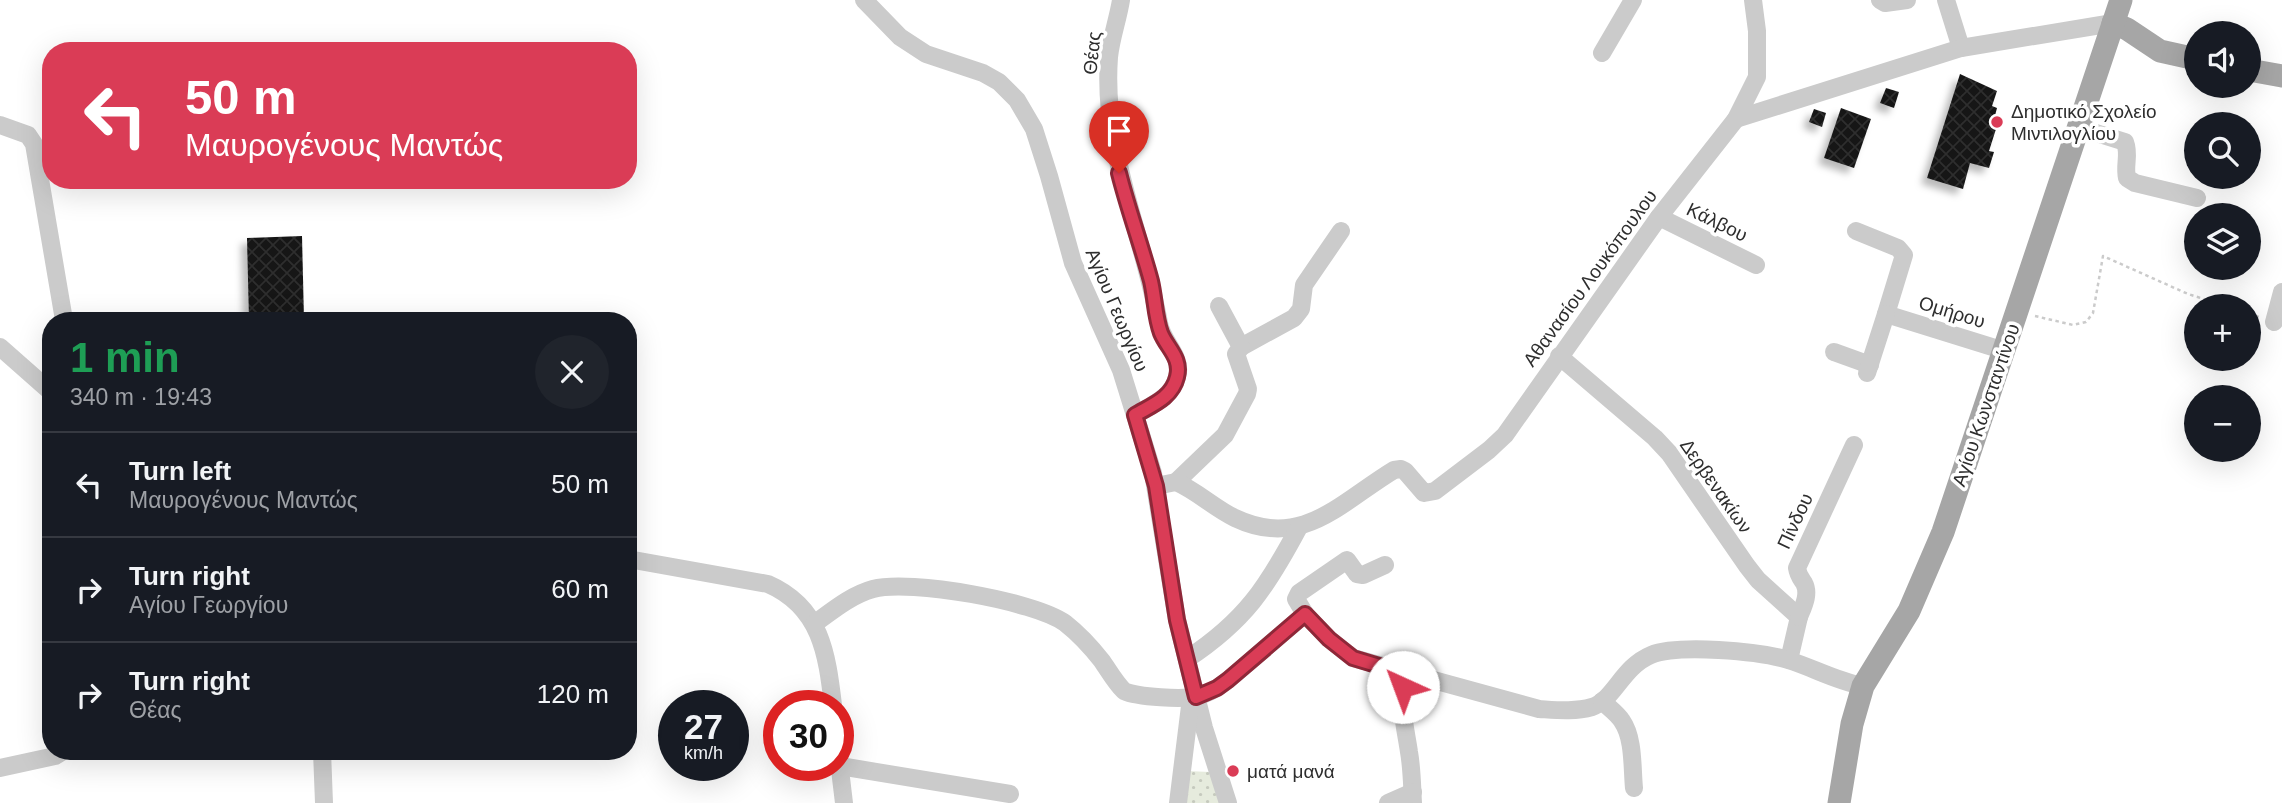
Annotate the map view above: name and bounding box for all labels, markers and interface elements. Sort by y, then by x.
map controls [2184,21,2261,462]
button: sound [2184,21,2261,98]
street label: Θέας [1079,30,1105,76]
icon: left [70,70,161,161]
text: 50 m [185,70,297,124]
pin [1089,101,1149,173]
place label: Δημοτικό Σχολείο Μιντιλογλίου [2011,101,2157,144]
icon: arrive [1100,112,1138,150]
button: search [2184,112,2261,189]
marker: Δημοτικό Σχολείο Μιντιλογλίου [1989,114,2005,130]
text: Μαυρογένους Μαντώς [185,127,503,163]
street label: Αθανασίου Λουκόπουλου [1519,186,1661,370]
street label: Κάλβου [1683,198,1751,246]
button: layers [2184,203,2261,280]
street label: Αγίου Γεωργίου [1082,245,1152,375]
street label: Ομήρου [1916,292,1988,332]
button: + [2184,294,2261,371]
street label: Αγίου Κωνσταντίνου [1948,321,2024,489]
text: 1 min [70,334,180,381]
button: close [535,335,609,409]
text: 340 m · 19:43 [70,384,212,410]
button: − [2184,385,2261,462]
street label: Δερβενακίων [1676,435,1756,537]
text: Turn left [129,456,231,486]
icon: left [70,466,108,504]
text: 50 m [551,469,609,499]
text: Μαυρογένους Μαντώς [129,487,358,513]
street label: Πίνδου [1773,490,1817,552]
text: Turn right [129,561,250,591]
icon: right [70,571,108,609]
text: 60 m [551,574,609,604]
text: Αγίου Γεωργίου [129,592,288,618]
position arrow [1366,650,1440,724]
text: Turn right [129,666,250,696]
icon: right [70,676,108,714]
text: 120 m [537,679,609,709]
speed limit sign: 30 [763,690,854,781]
text: Θέας [129,697,182,723]
text: 27 [684,707,723,746]
text: km/h [684,743,723,763]
place label: ματά μανά [1247,761,1335,782]
marker: ματά μανά [1225,763,1241,779]

